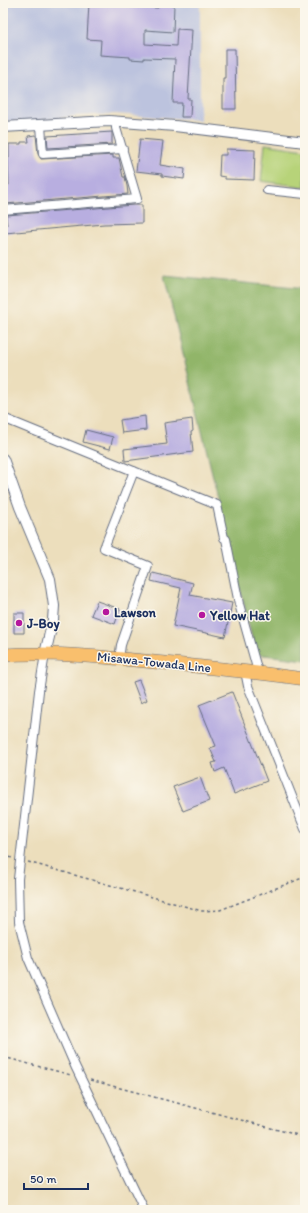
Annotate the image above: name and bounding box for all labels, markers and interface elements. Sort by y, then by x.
place label: Lawson [114,605,157,620]
marker: Lawson [101,607,111,617]
place label: Yellow Hat [209,608,270,623]
marker: Yellow Hat [197,610,207,620]
place label: J-Boy [26,616,60,632]
marker: J-Boy [14,618,24,628]
street label: Misawa-Towada Line [96,649,212,675]
scale bar [24,1165,88,1191]
text: 50 m [30,1172,56,1186]

